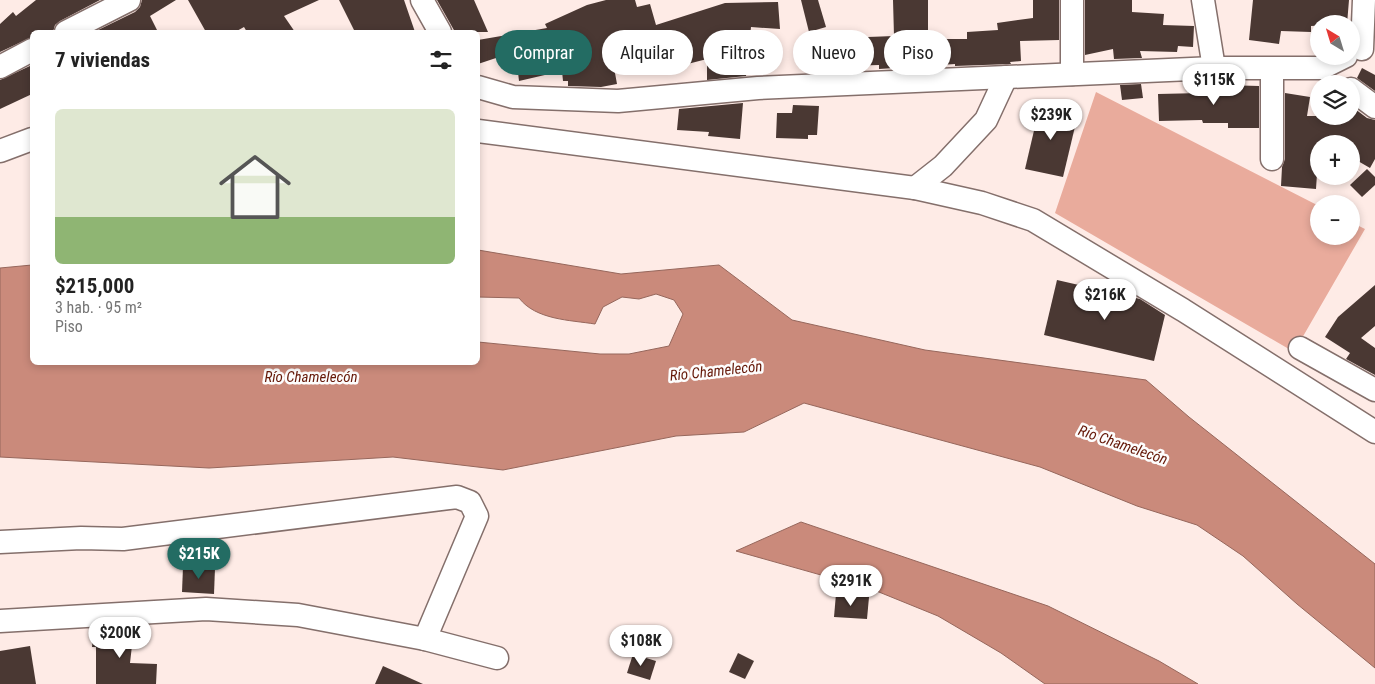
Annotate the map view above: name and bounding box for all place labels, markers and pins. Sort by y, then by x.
pin: $115K [1179,64,1249,106]
pin: $239K [1016,98,1086,141]
pin: $216K [1070,278,1140,321]
pin: $215K [164,538,234,580]
pin: $291K [816,564,886,607]
pin: $200K [85,616,155,659]
pin: $108K [606,624,676,667]

